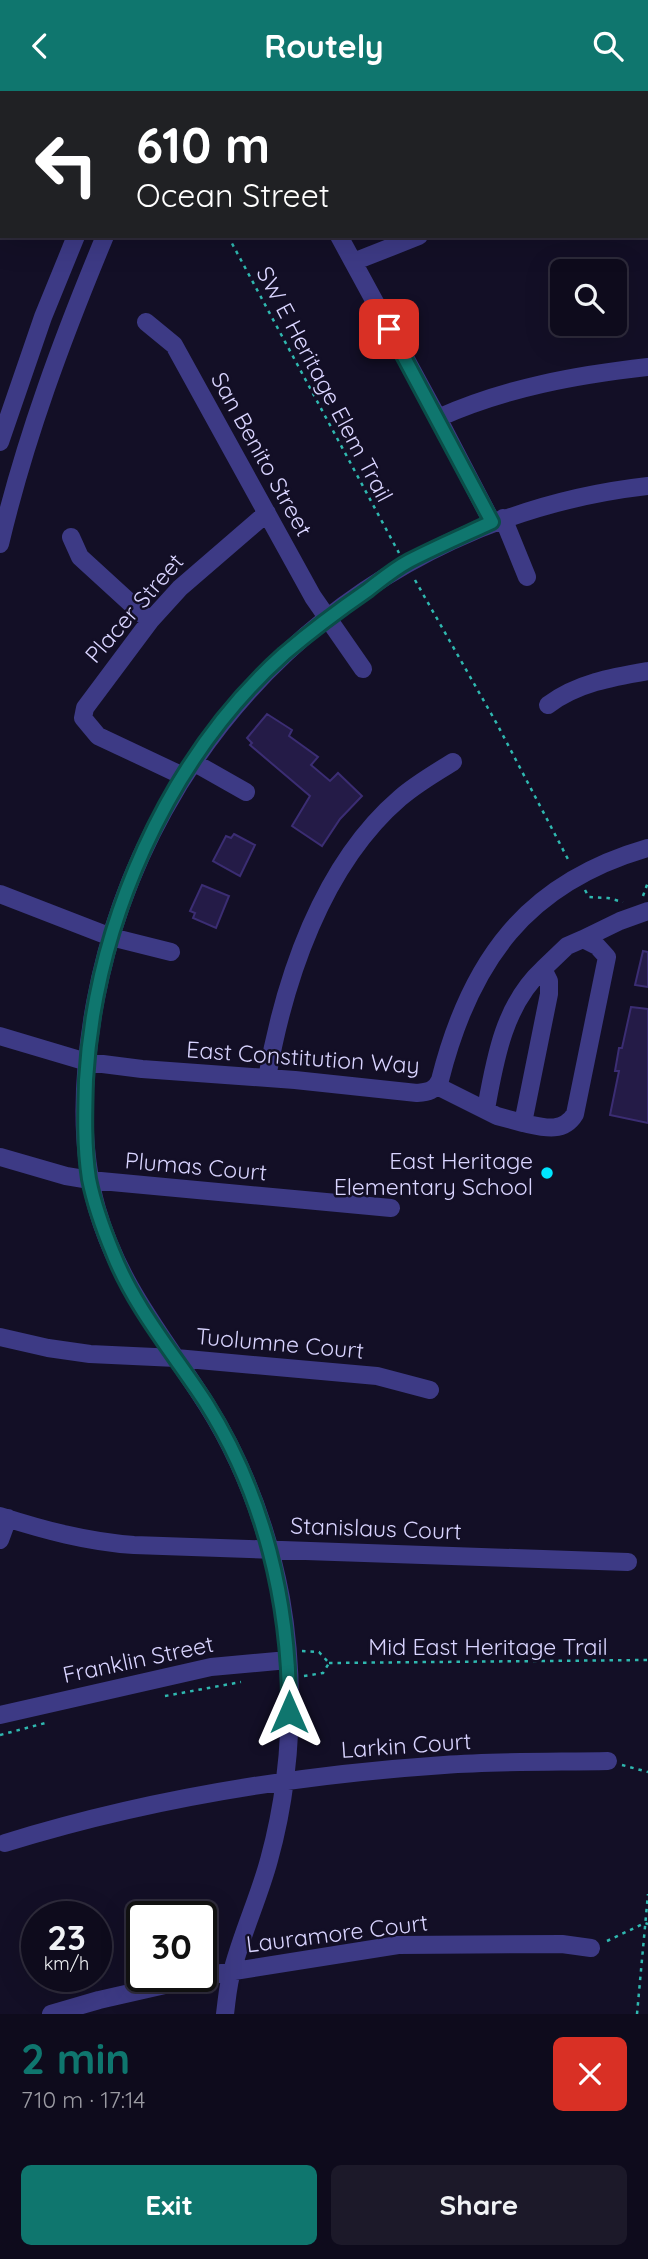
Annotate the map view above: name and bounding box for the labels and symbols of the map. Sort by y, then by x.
street label: SW E Heritage Elem Trail [251,261,399,507]
pin [359,299,419,359]
street label: San Benito Street [205,367,319,541]
street label: Placer Street [78,547,190,669]
street label: East Constitution Way [185,1034,421,1080]
street label: Plumas Court [124,1145,268,1187]
place label: East Heritage Elementary School [334,1146,533,1201]
marker: East Heritage Elementary School [539,1165,555,1181]
street label: Tuolumne Court [195,1321,365,1365]
street label: Stanislaus Court [290,1511,462,1545]
street label: Franklin Street [60,1629,216,1689]
street label: Mid East Heritage Trail [368,1632,608,1661]
position arrow [252,1675,326,1749]
street label: Larkin Court [340,1726,472,1764]
speed limit sign: 30 [126,1901,217,1992]
street label: Lauramore Court [245,1907,430,1959]

